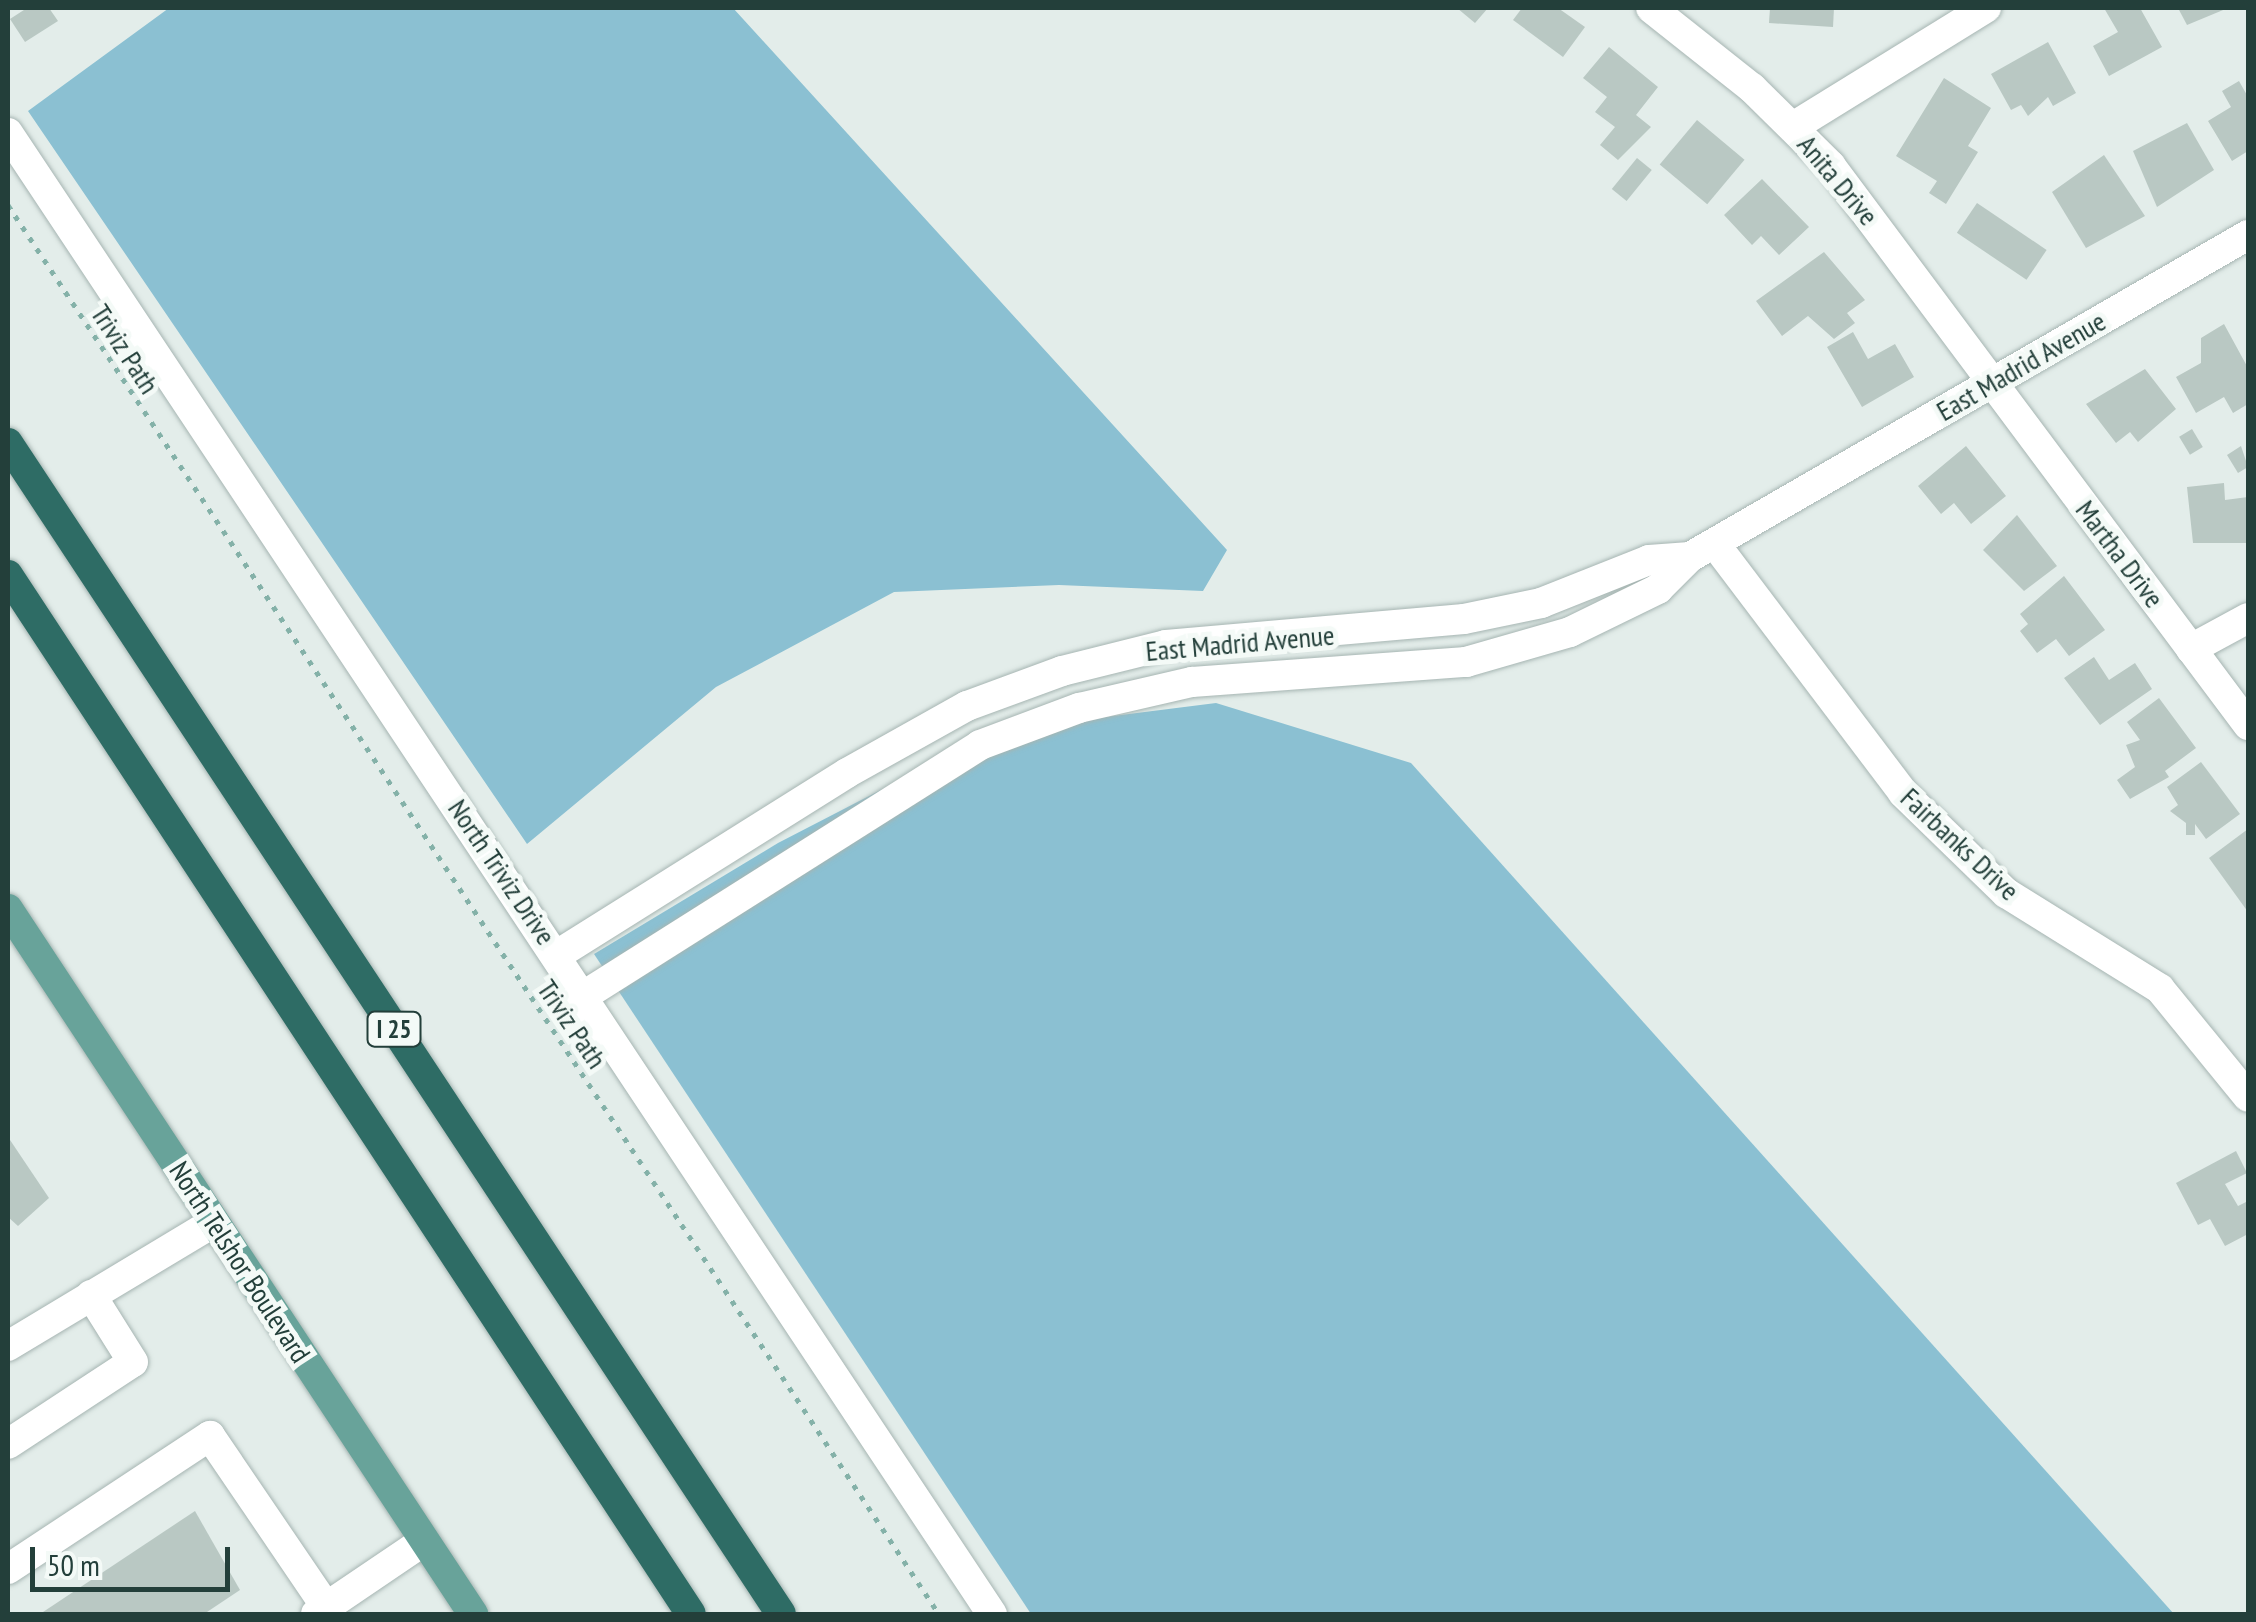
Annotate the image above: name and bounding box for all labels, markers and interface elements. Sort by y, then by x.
street label: Anita Drive [1791,128,1885,232]
street label: Triviz Path [84,298,166,400]
street label: East Madrid Avenue [1930,304,2112,428]
street label: Martha Drive [2069,494,2171,614]
street label: East Madrid Avenue [1144,618,1336,668]
street label: Fairbanks Drive [1894,781,2026,907]
street label: North Triviz Drive [441,792,563,952]
street label: Triviz Path [530,973,614,1075]
road number: I 25 [366,1009,422,1049]
street label: North Telshor Boulevard [162,1155,318,1369]
scale bar [35,1527,235,1589]
text: 50 m [47,1545,100,1584]

